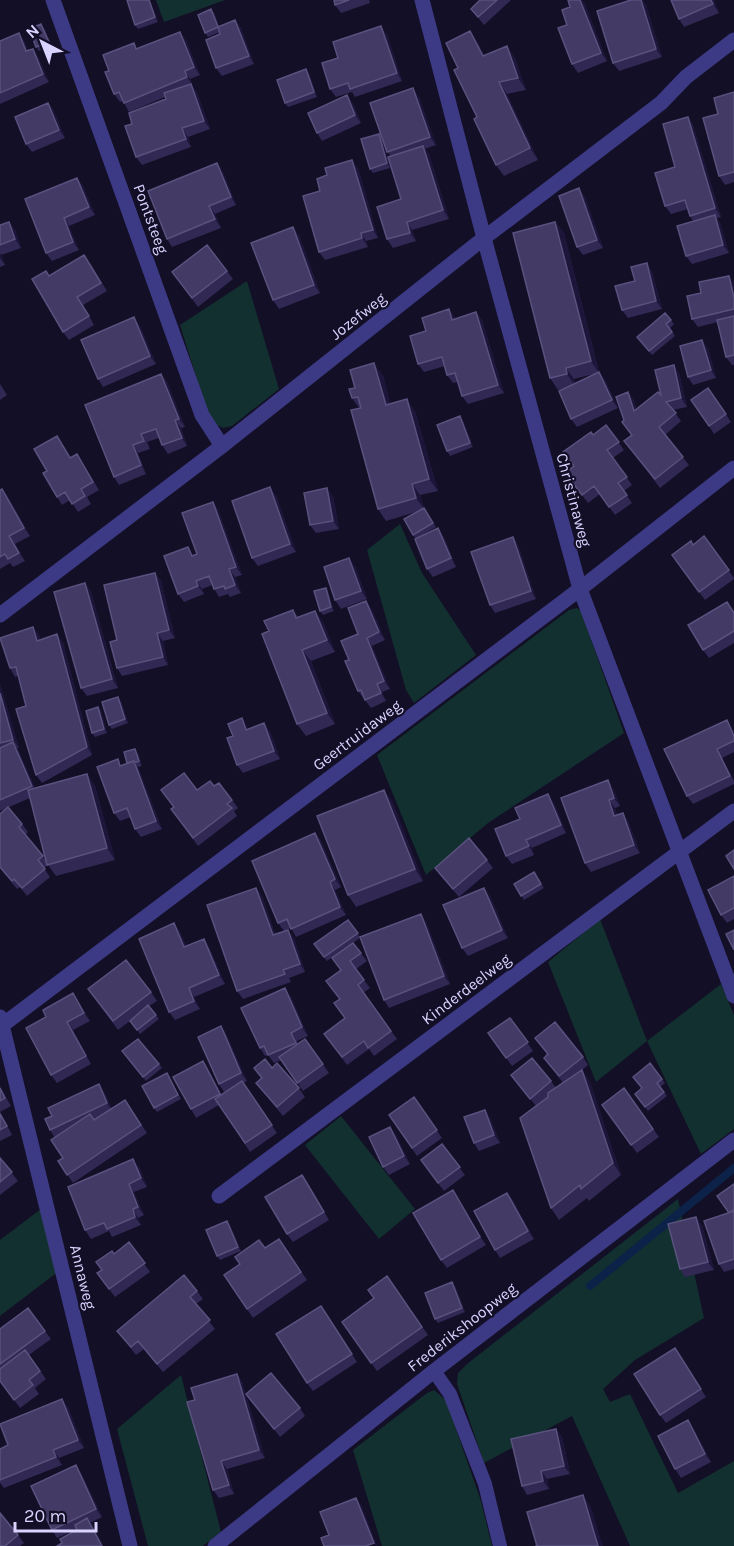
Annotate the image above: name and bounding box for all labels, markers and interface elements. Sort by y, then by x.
north arrow [12,12,72,72]
text: N [22,20,43,42]
street label: Pontsteeg [130,181,172,257]
street label: Jozefweg [326,288,390,344]
street label: Christinaweg [552,451,596,549]
street label: Geertruidaweg [309,696,405,774]
street label: Kinderdeelweg [418,949,514,1029]
street label: Annaweg [66,1243,100,1311]
street label: Frederikshoopweg [404,1278,520,1376]
scale bar [15,1495,96,1533]
text: 20 m [24,1505,66,1527]

